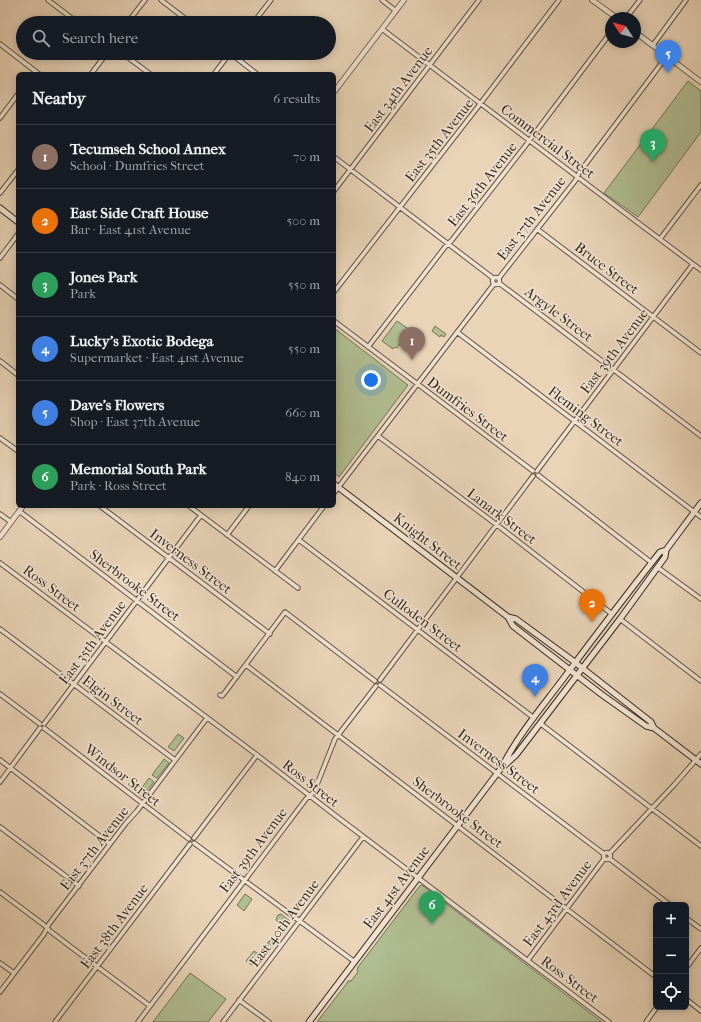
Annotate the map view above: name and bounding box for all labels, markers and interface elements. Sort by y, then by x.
north arrow [605,12,641,48]
search box [16,16,336,60]
icon: search [30,27,52,49]
text: Search here [62,29,138,47]
pin: 5 [655,40,681,73]
street label: East 34th Avenue [361,43,436,136]
text: Nearby [32,88,86,108]
text: 6 results [273,91,320,106]
street label: East 35th Avenue [402,95,477,185]
street label: Commercial Street [497,101,598,182]
pin: 3 [640,129,666,162]
street label: East 36th Avenue [444,139,521,230]
text: Tecumseh School Annex [70,140,226,158]
text: 1 [43,149,47,164]
text: 70 m [293,149,320,164]
text: School · Dumfries Street [70,158,205,173]
street label: East 37th Avenue [493,173,569,264]
text: East Side Craft House [70,204,209,222]
text: 2 [42,213,48,228]
text: 500 m [286,213,320,228]
text: Bar · East 41st Avenue [70,222,191,237]
street label: Bruce Street [571,239,642,298]
text: Jones Park [70,268,137,286]
text: 3 [42,277,48,292]
text: 550 m [288,277,320,292]
street label: Argyle Street [521,283,596,345]
text: Park [70,286,96,301]
street label: East 39th Avenue [577,305,652,397]
pin: 1 [399,327,425,360]
text: Lucky's Exotic Bodega [70,332,214,350]
text: 4 [41,341,49,356]
text: 550 m [288,341,320,356]
text: Supermarket · East 41st Avenue [70,350,244,365]
your location [361,370,381,390]
street label: Dumfries Street [424,373,512,445]
street label: Fleming Street [545,383,627,450]
text: Dave's Flowers [70,396,164,414]
text: 5 [42,405,48,420]
text: 660 m [285,405,320,420]
text: Shop · East 37th Avenue [70,414,200,429]
text: Memorial South Park [70,460,206,478]
text: 6 [41,469,49,484]
text: 840 m [285,469,320,484]
text: Park · Ross Street [70,478,167,493]
street label: Lanark Street [464,485,540,548]
street label: Knight Street [390,509,465,574]
street label: Inverness Street [146,525,235,598]
street label: Sherbrooke Street [86,546,183,625]
street label: Ross Street [20,561,84,615]
street label: Culloden Street [380,585,466,656]
pin: 2 [579,589,605,622]
street label: East 35th Avenue [55,597,130,688]
pin: 4 [522,664,548,697]
street label: Elgin Street [79,672,147,729]
street label: Inverness Street [454,725,543,798]
street label: Windsor Street [81,740,164,810]
street label: Ross Street [279,756,342,811]
street label: Sherbrooke Street [409,773,506,852]
street label: East 37th Avenue [56,803,132,894]
street label: East 39th Avenue [216,804,291,896]
street label: East 41st Avenue [360,842,433,932]
street label: East 43rd Avenue [519,857,595,950]
street label: East 40th Avenue [246,876,323,970]
street label: East 38th Avenue [77,880,152,972]
pin: 6 [419,891,445,924]
map controls [653,902,689,1010]
button: + [653,902,689,938]
button: − [653,938,689,974]
street label: Ross Street [538,952,602,1006]
button: locate [653,974,689,1010]

